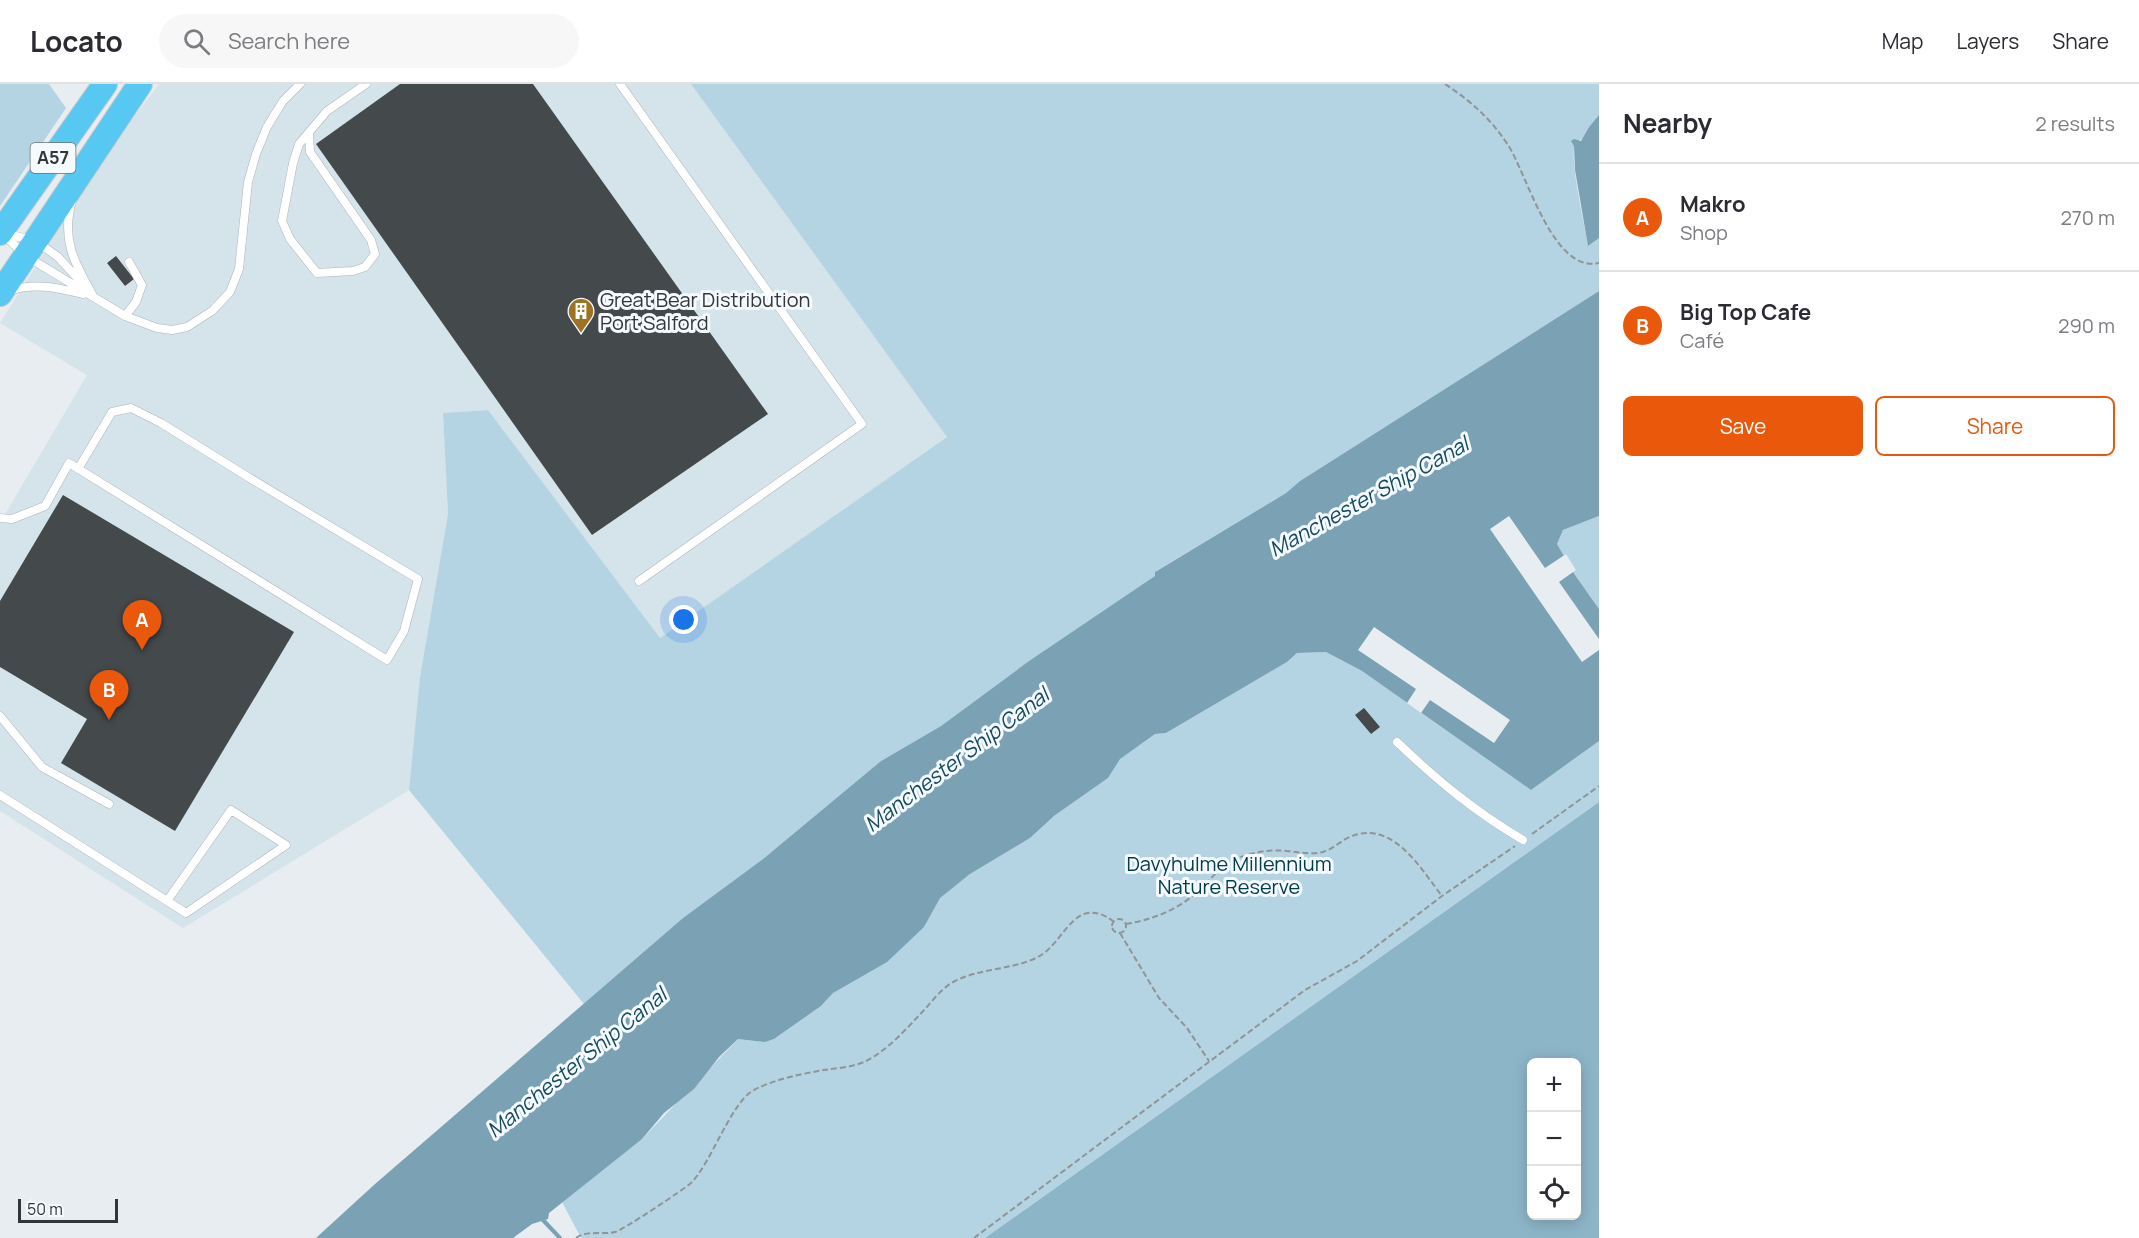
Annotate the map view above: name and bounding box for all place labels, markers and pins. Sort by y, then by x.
place label: Great Bear Distribution Port Salford [600,286,810,336]
building icon: Great Bear Distribution Port Salford [566,296,596,334]
pin: A [122,600,162,650]
pin: B [90,670,128,720]

